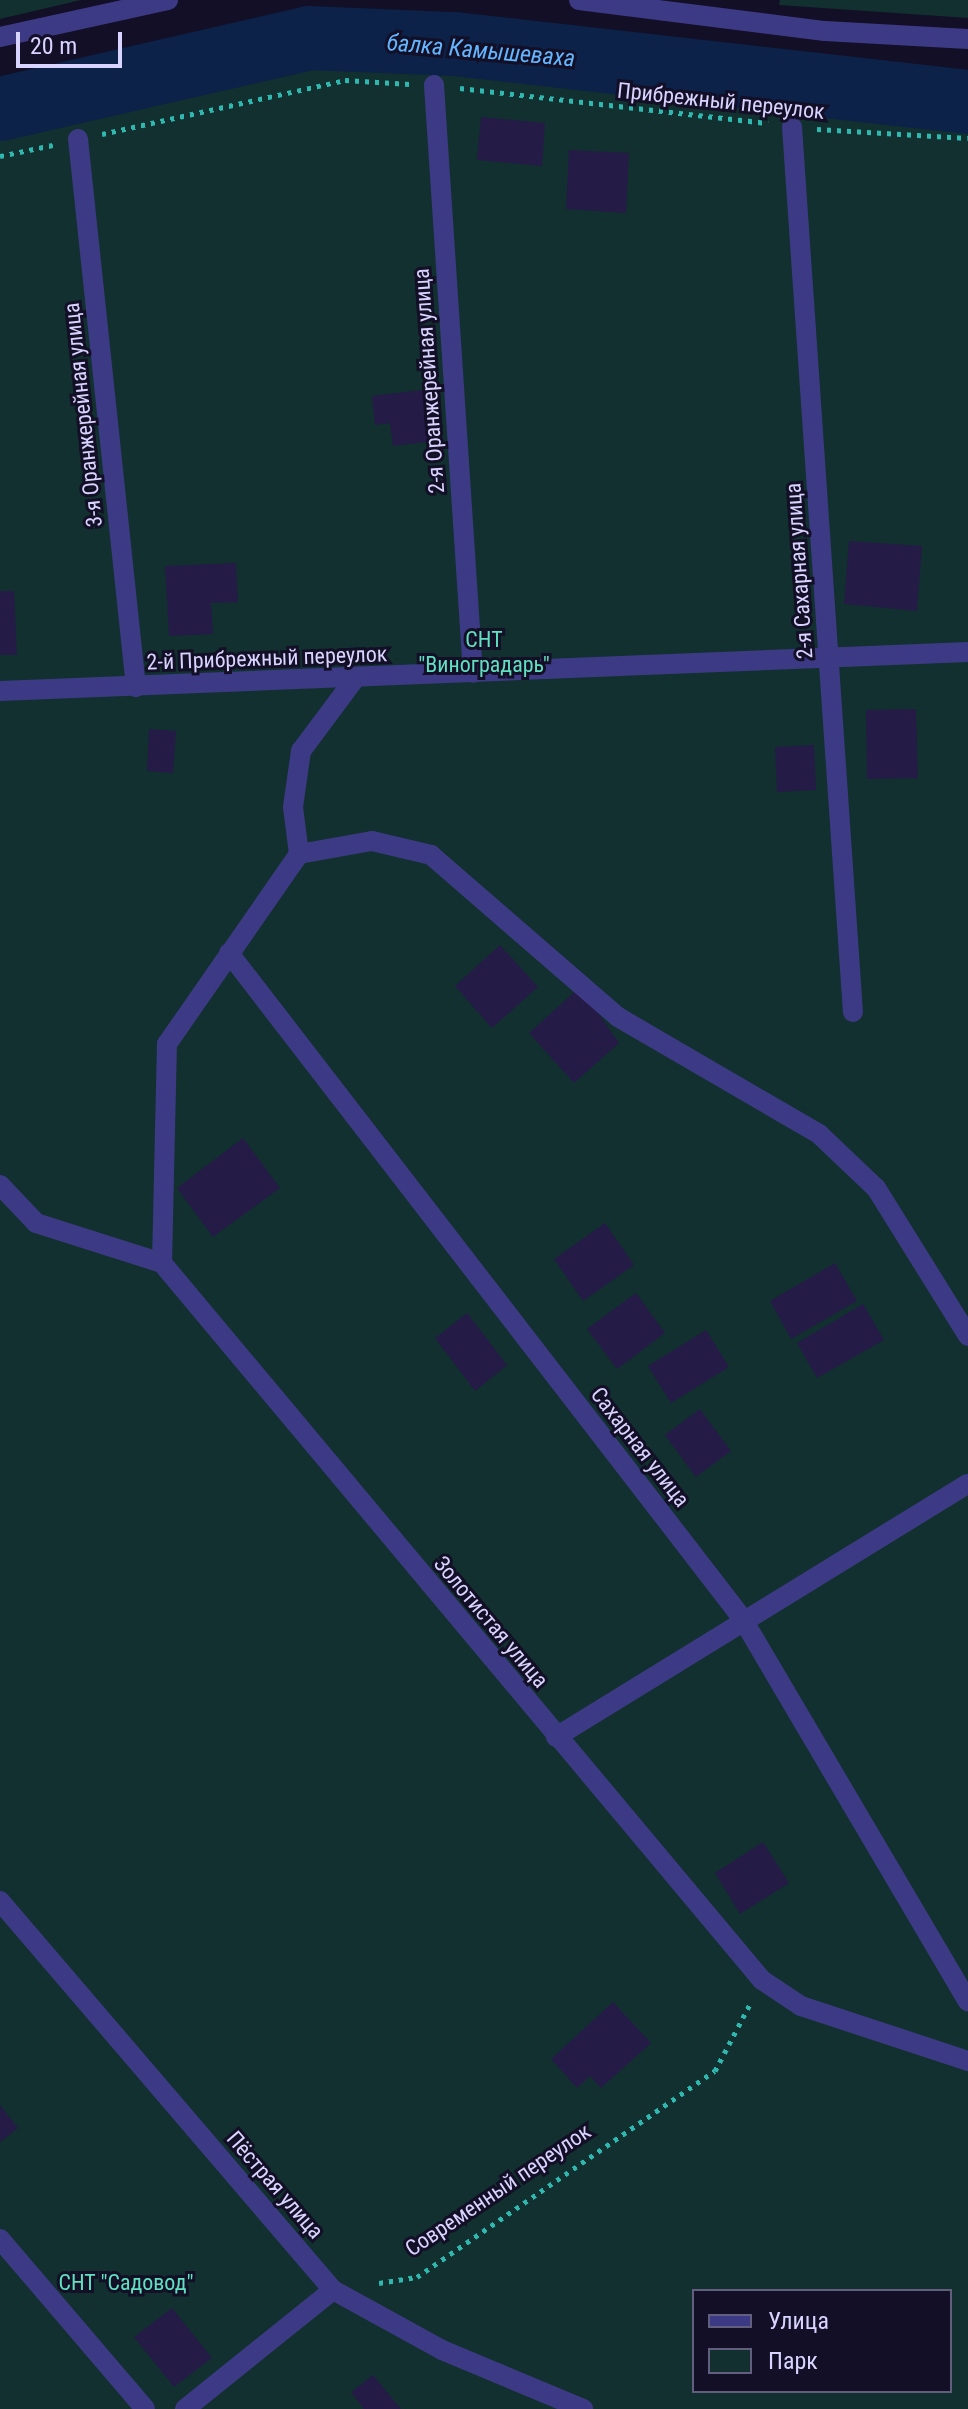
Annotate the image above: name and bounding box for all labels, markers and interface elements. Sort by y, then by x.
scale bar [20,16,126,66]
water label: балка Камышеваха [386,28,576,74]
text: 20 m [30,32,77,60]
street label: Прибрежный переулок [616,77,826,125]
street label: 2-я Оранжерейная улица [408,268,450,494]
street label: 3-я Оранжерейная улица [58,302,108,528]
street label: 2-я Сахарная улица [780,482,818,660]
park label: СНТ "Виноградарь" [418,626,550,678]
street label: 2-й Прибрежный переулок [146,641,388,675]
street label: Сахарная улица [585,1382,695,1512]
street label: Золотистая улица [428,1551,554,1693]
street label: Современный переулок [400,2118,596,2262]
street label: Пёстрая улица [221,2126,329,2244]
park label: СНТ "Садовод" [58,2270,194,2296]
legend [692,2289,952,2393]
text: Улица [768,2307,829,2335]
text: Парк [768,2347,818,2375]

